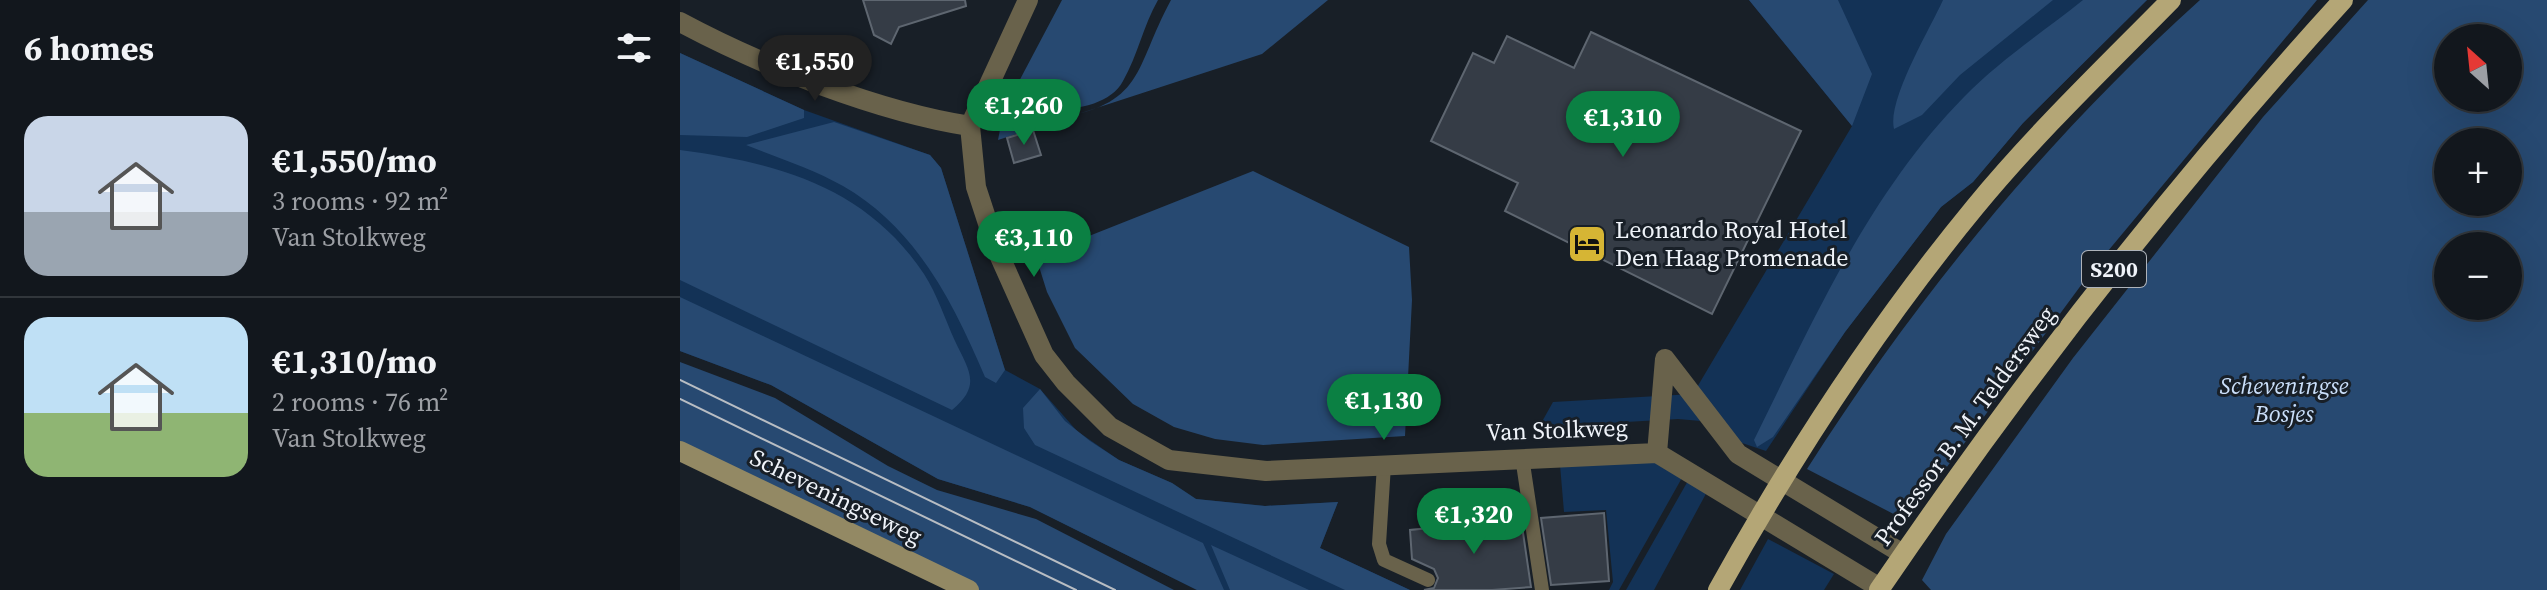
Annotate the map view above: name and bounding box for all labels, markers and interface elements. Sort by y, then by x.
north arrow [2434,24,2522,112]
map controls [2434,24,2522,320]
text: 6 homes [24,25,154,71]
icon: filters [612,26,656,70]
pin: €1,550 [750,35,880,103]
text: €1,550 [776,43,854,79]
pin: €1,260 [959,79,1089,147]
text: €1,260 [985,87,1063,123]
pin: €1,310 [1558,91,1688,159]
text: €1,310 [1584,99,1662,135]
button: + [2434,128,2522,216]
text: €1,550/mo [272,137,437,183]
icon: home [88,148,184,244]
text: 3 rooms · 92 m² [272,183,448,219]
pin: €3,110 [969,211,1099,279]
place label: Leonardo Royal Hotel Den Haag Promenade [1615,213,1849,274]
text: Van Stolkweg [272,219,426,255]
text: €3,110 [995,219,1073,255]
hotel icon: Leonardo Royal Hotel Den Haag Promenade [1566,223,1608,265]
button: − [2434,232,2522,320]
road number: S200 [2082,251,2146,287]
street label: Professor B. M. Teldersweg [1866,299,2063,552]
text: €1,310/mo [272,338,437,384]
icon: home [88,349,184,445]
park label: Scheveningse Bosjes [2219,369,2349,430]
pin: €1,130 [1319,374,1449,442]
text: €1,130 [1345,382,1423,418]
text: 2 rooms · 76 m² [272,384,448,420]
street label: Van Stolkweg [1485,411,1629,448]
text: Van Stolkweg [272,420,426,456]
street label: Scheveningseweg [745,441,928,553]
pin: €1,320 [1409,488,1539,556]
text: €1,320 [1435,496,1513,532]

